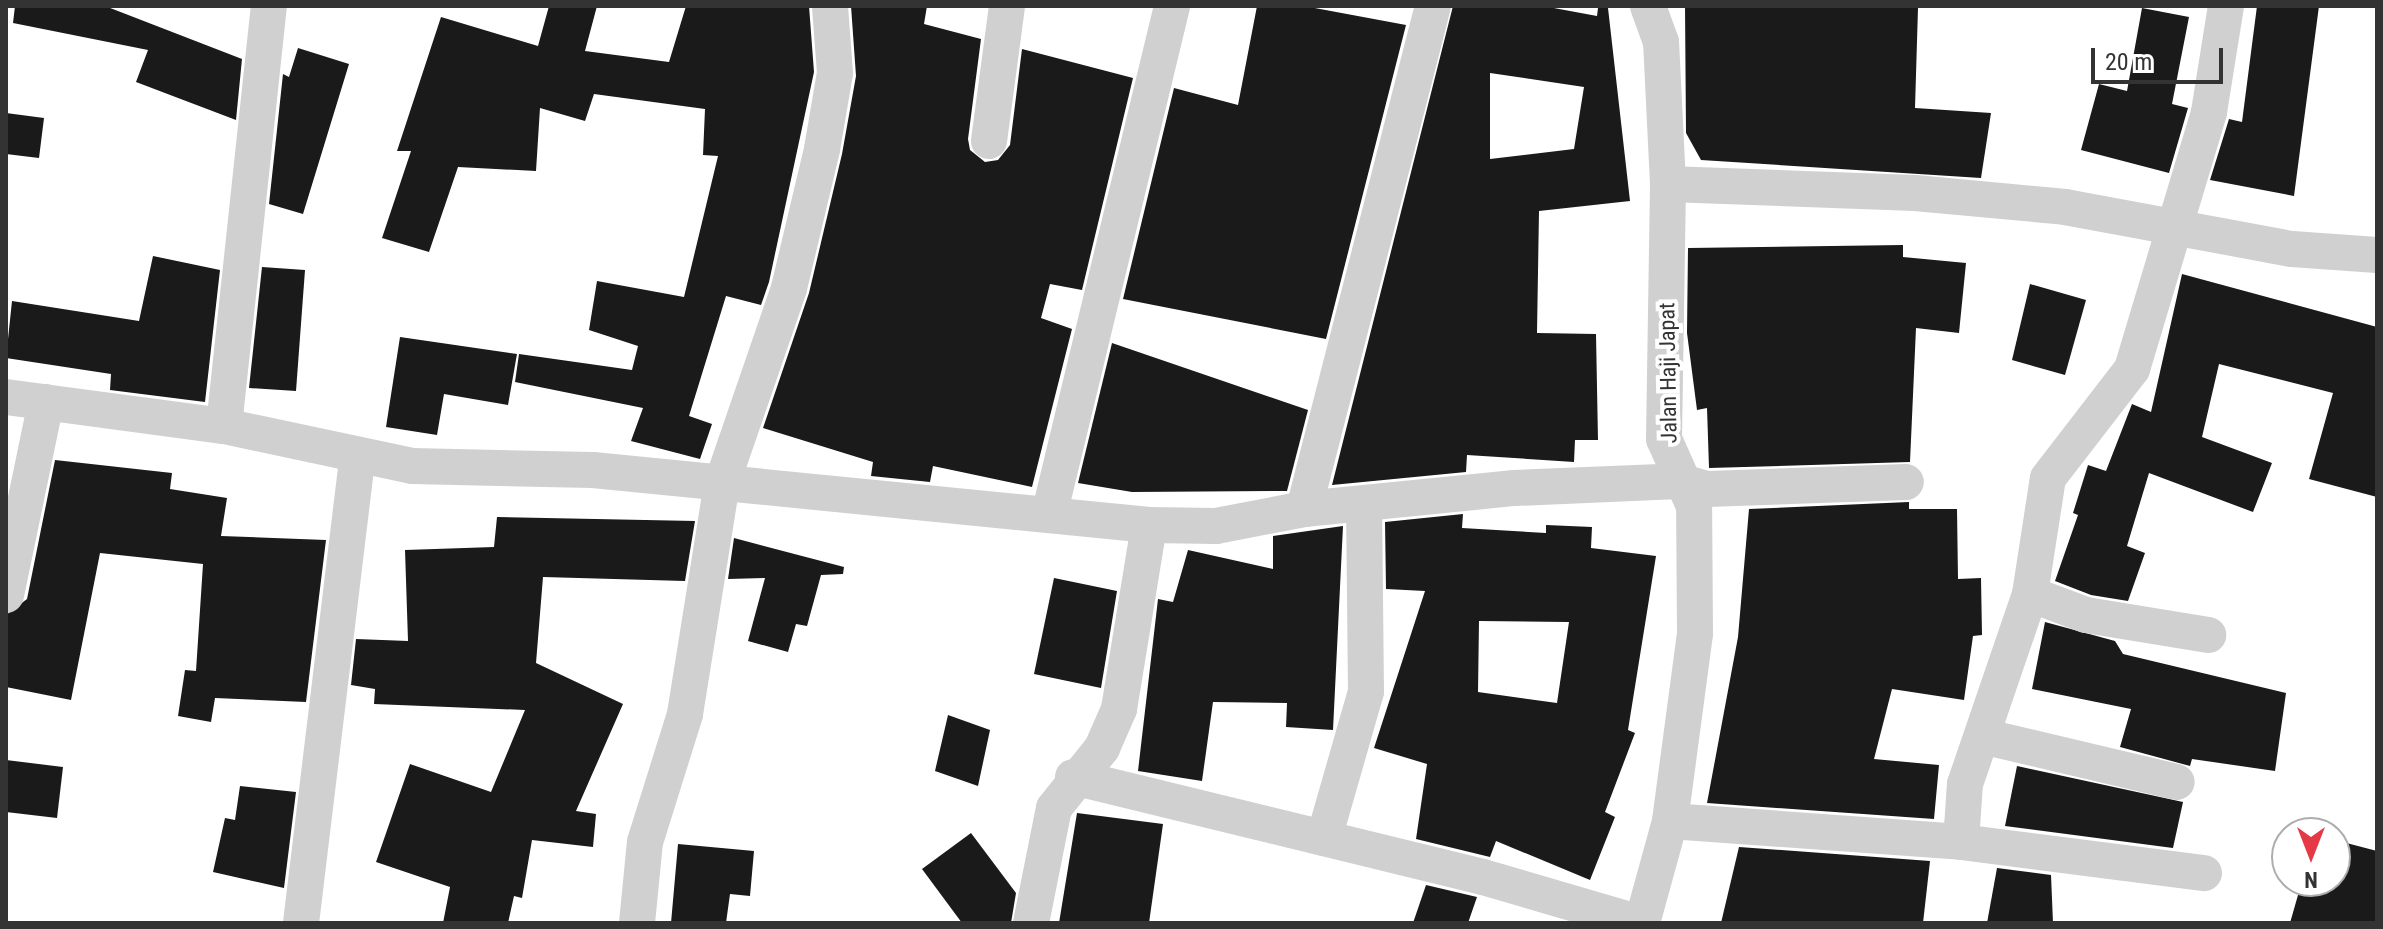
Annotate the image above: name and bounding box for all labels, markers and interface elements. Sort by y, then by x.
scale bar [2095,32,2227,82]
text: 20 m [2105,48,2152,76]
street label: Jalan Haji Japat [1654,302,1682,444]
north arrow [2271,817,2351,897]
text: N [2304,867,2318,892]

